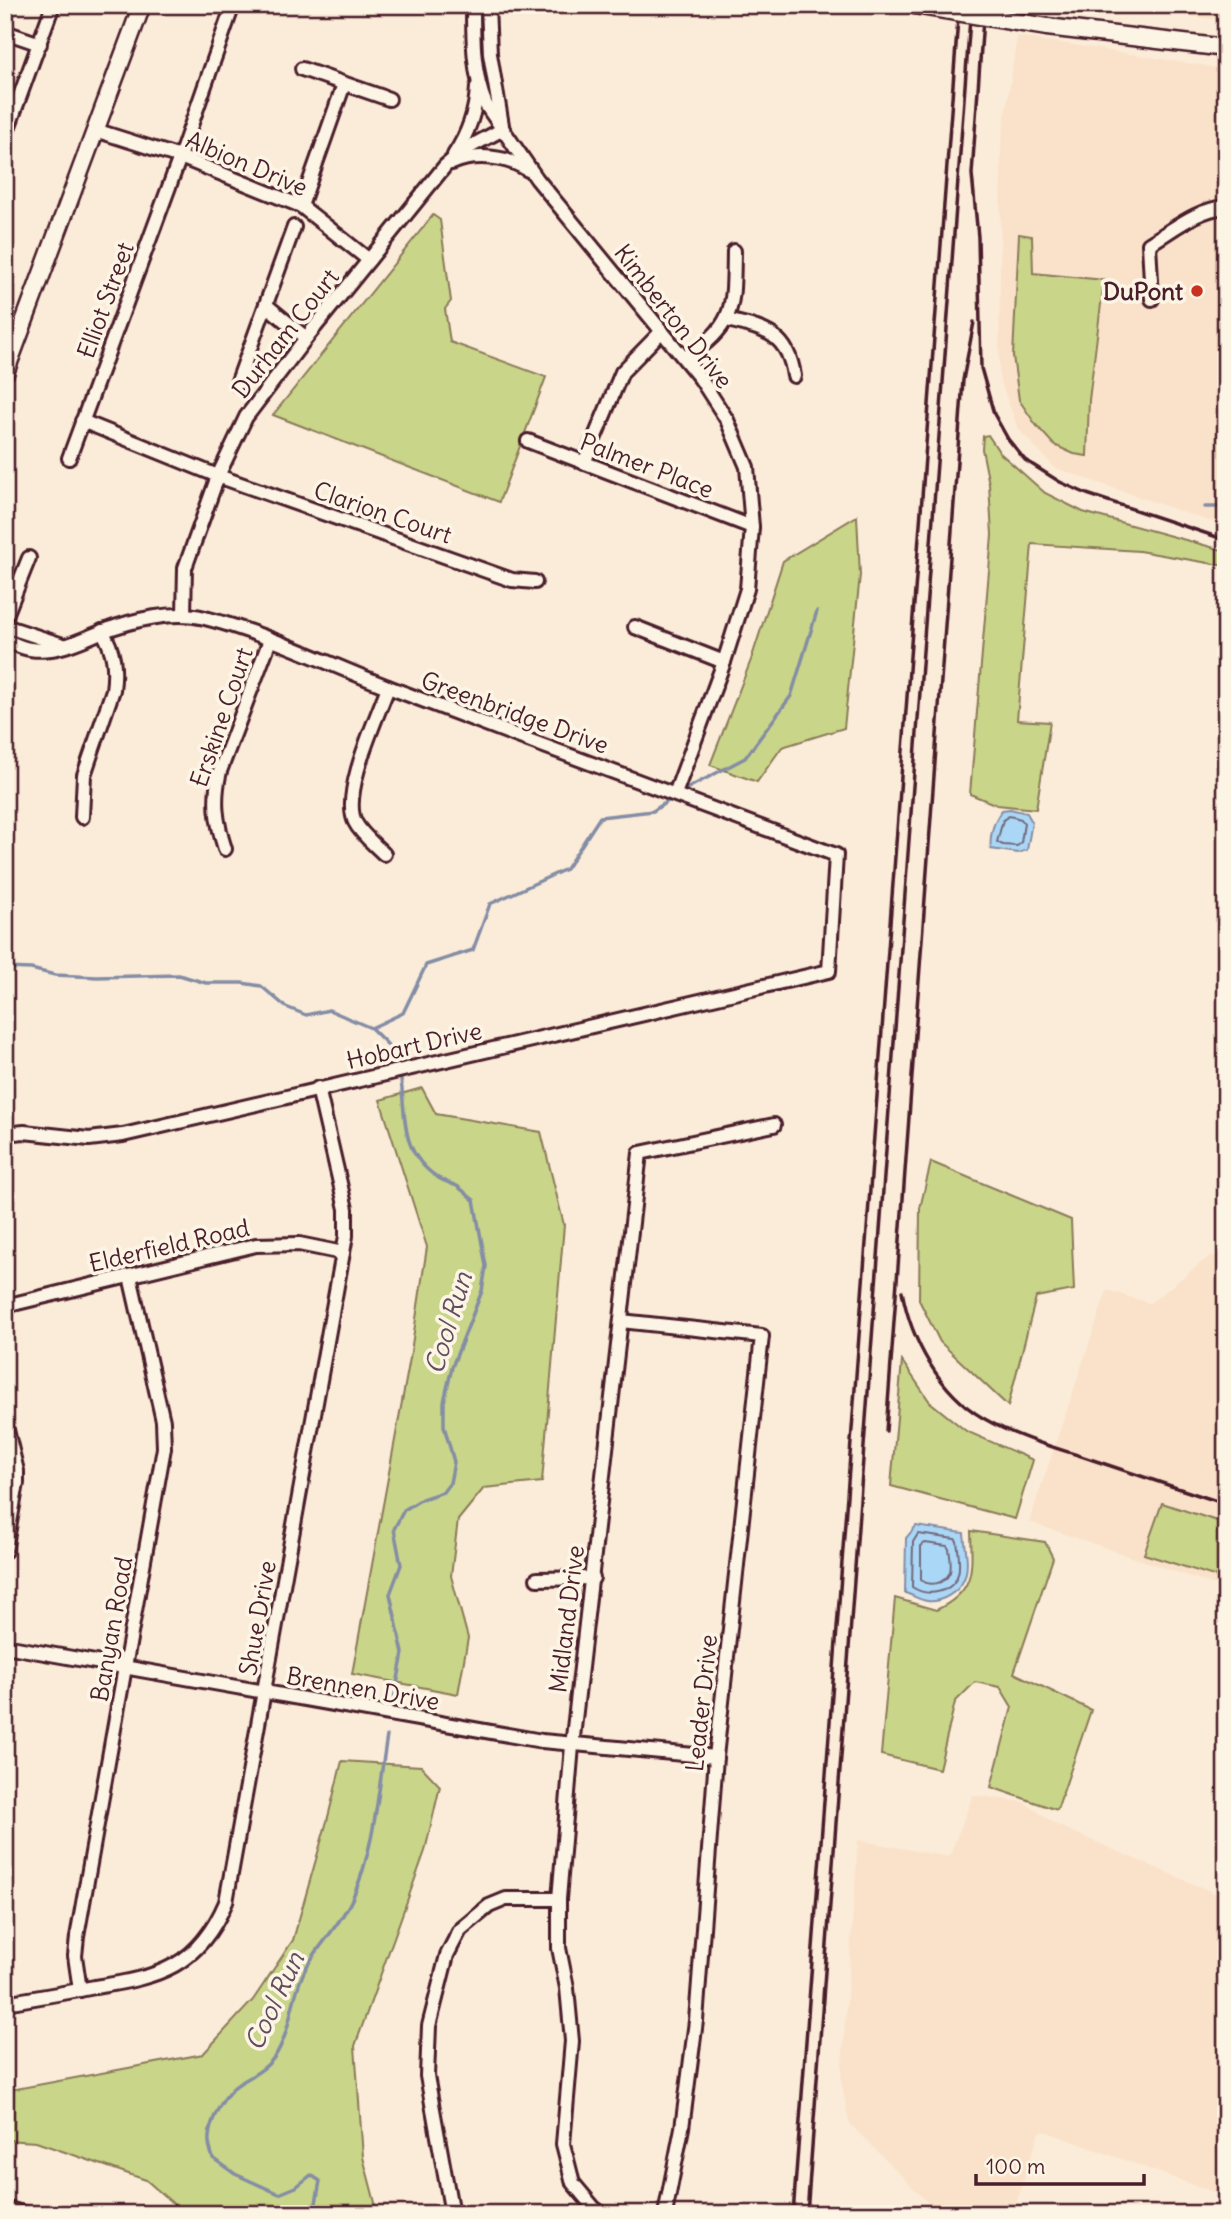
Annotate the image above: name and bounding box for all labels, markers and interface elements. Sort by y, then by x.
street label: Albion Drive [182,124,312,202]
street label: Elliot Street [70,238,140,362]
street label: Kimberton Drive [608,238,740,394]
street label: Durham Court [225,262,345,404]
place label: DuPont [1103,276,1184,306]
marker: DuPont [1189,283,1205,299]
street label: Palmer Place [576,426,718,504]
street label: Clarion Court [310,474,456,550]
street label: Erskine Court [183,643,259,791]
street label: Greenbridge Drive [417,664,613,760]
street label: Hobart Drive [343,1015,485,1075]
street label: Elderfield Road [86,1212,252,1278]
water label: Cool Run [417,1267,479,1378]
street label: Midland Drive [542,1544,590,1694]
street label: Banyan Road [84,1554,138,1704]
street label: Shue Drive [232,1558,282,1678]
street label: Leader Drive [679,1633,723,1773]
street label: Brennen Drive [284,1660,442,1716]
water label: Cool Run [237,1946,311,2055]
scale bar [976,2142,1144,2186]
text: 100 m [986,2153,1045,2180]

